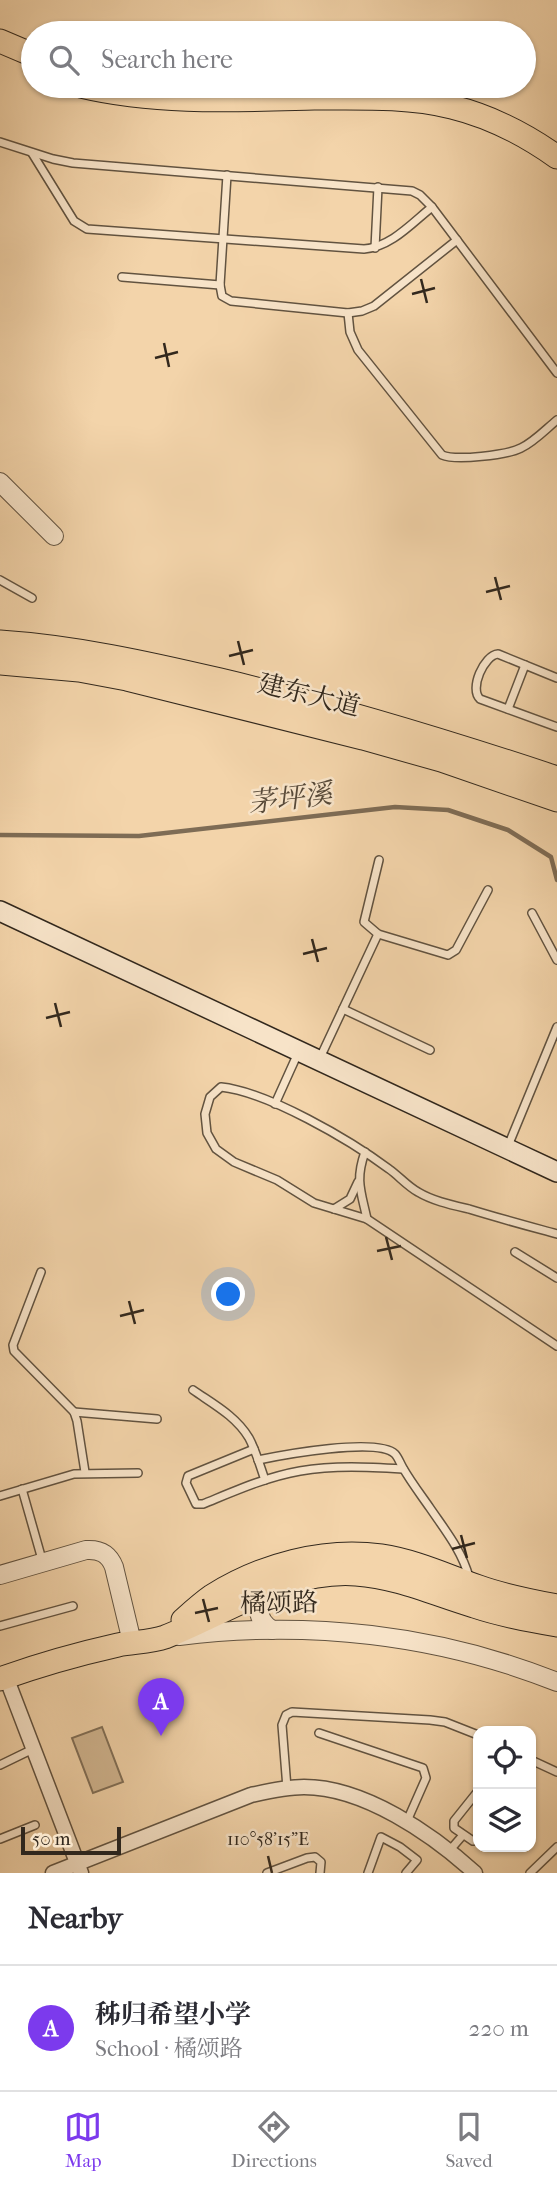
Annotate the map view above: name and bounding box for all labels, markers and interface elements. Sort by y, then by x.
search box [21,21,536,98]
icon: search [45,41,83,79]
text: Search here [101,44,233,75]
street label: 建东大道 [255,667,363,723]
water label: 茅坪溪 [246,776,337,819]
your location [211,1277,245,1311]
street label: 橘颂路 [240,1587,318,1619]
pin: A [138,1678,184,1736]
map controls [473,1726,536,1852]
button: locate [473,1726,536,1789]
button: layers [473,1789,536,1852]
scale bar [21,1824,121,1856]
text: 50 m [32,1828,71,1850]
text: 110°58'15"E [227,1829,309,1850]
text: Nearby [28,1901,123,1936]
text: 秭归希望小学 [95,1999,251,2030]
text: A [44,2015,58,2042]
text: 220 m [469,2015,529,2042]
text: School · 橘颂路 [95,2035,243,2062]
tab: Map [64,2108,102,2172]
tab: Directions [231,2108,317,2172]
tab: Saved [445,2108,493,2172]

